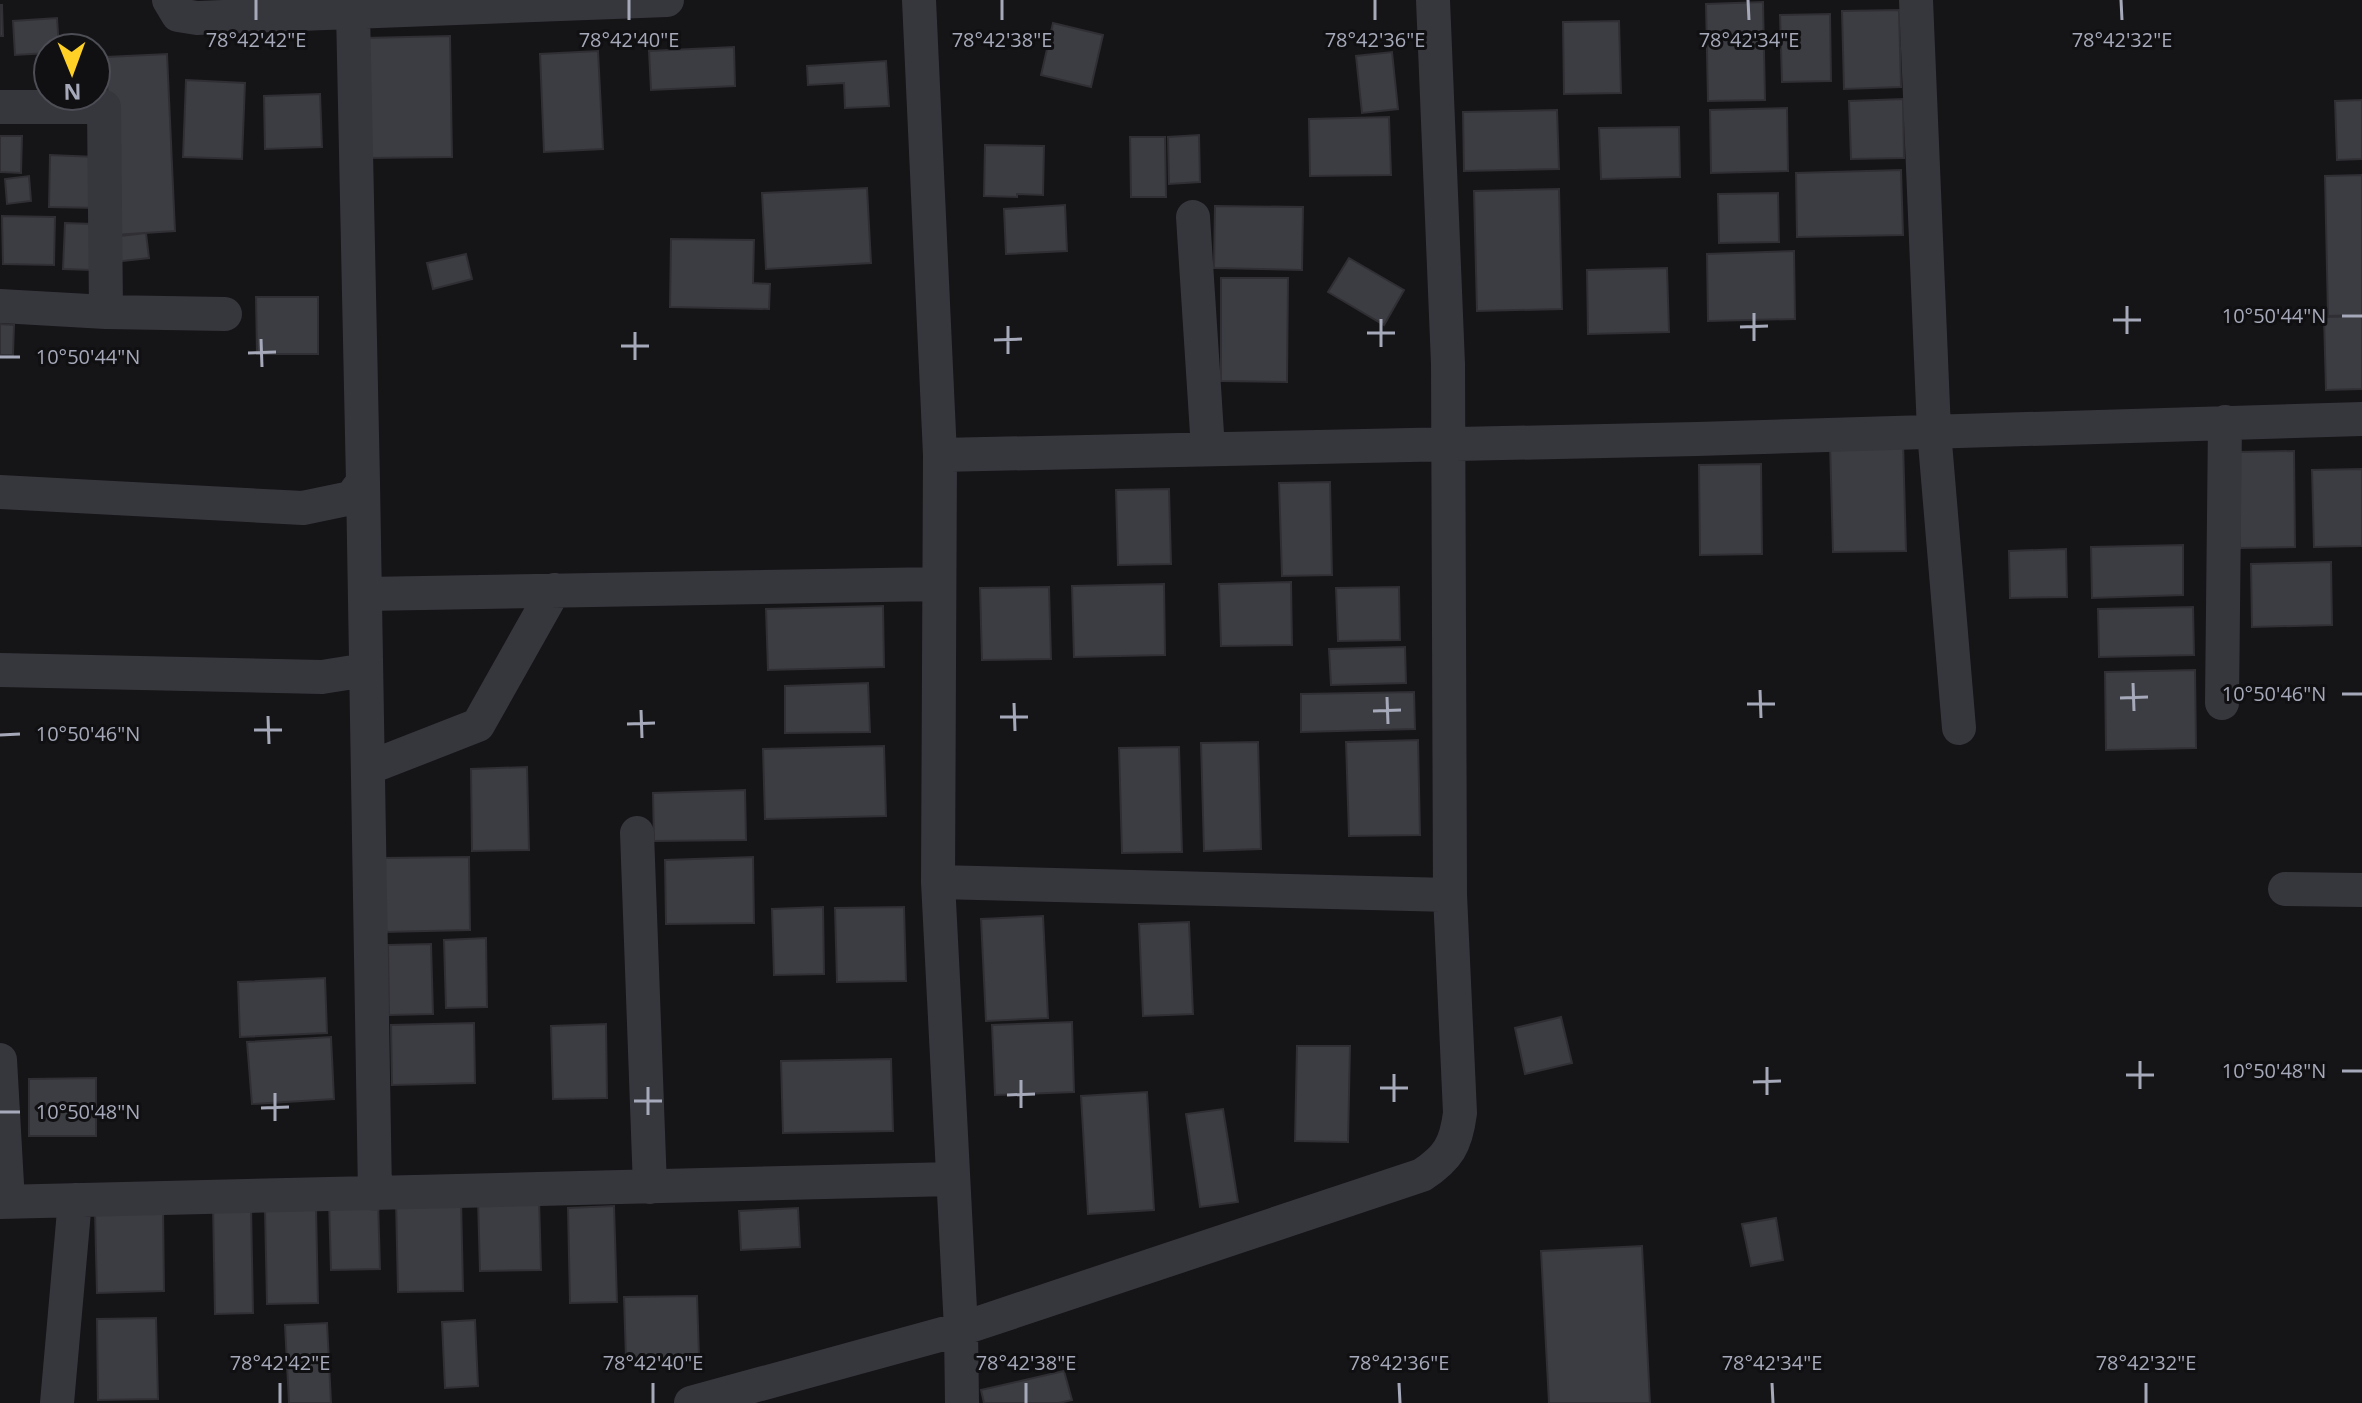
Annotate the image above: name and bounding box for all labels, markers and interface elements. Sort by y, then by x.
text: 78°42'42"E [206,26,306,53]
text: 78°42'40"E [579,26,679,53]
text: 78°42'38"E [952,26,1052,53]
text: 78°42'36"E [1325,26,1425,53]
text: 78°42'34"E [1699,26,1799,53]
text: 78°42'32"E [2072,26,2172,53]
north arrow [32,32,112,112]
text: N [63,78,82,108]
text: 10°50'44"N [2222,302,2326,329]
text: 10°50'44"N [36,343,140,370]
text: 10°50'46"N [2222,680,2326,707]
text: 10°50'46"N [36,720,140,747]
text: 10°50'48"N [2222,1057,2326,1084]
text: 10°50'48"N [36,1098,140,1125]
text: 78°42'42"E [230,1349,330,1376]
text: 78°42'40"E [603,1349,703,1376]
text: 78°42'38"E [976,1349,1076,1376]
text: 78°42'36"E [1349,1349,1449,1376]
text: 78°42'34"E [1722,1349,1822,1376]
text: 78°42'32"E [2096,1349,2196,1376]

